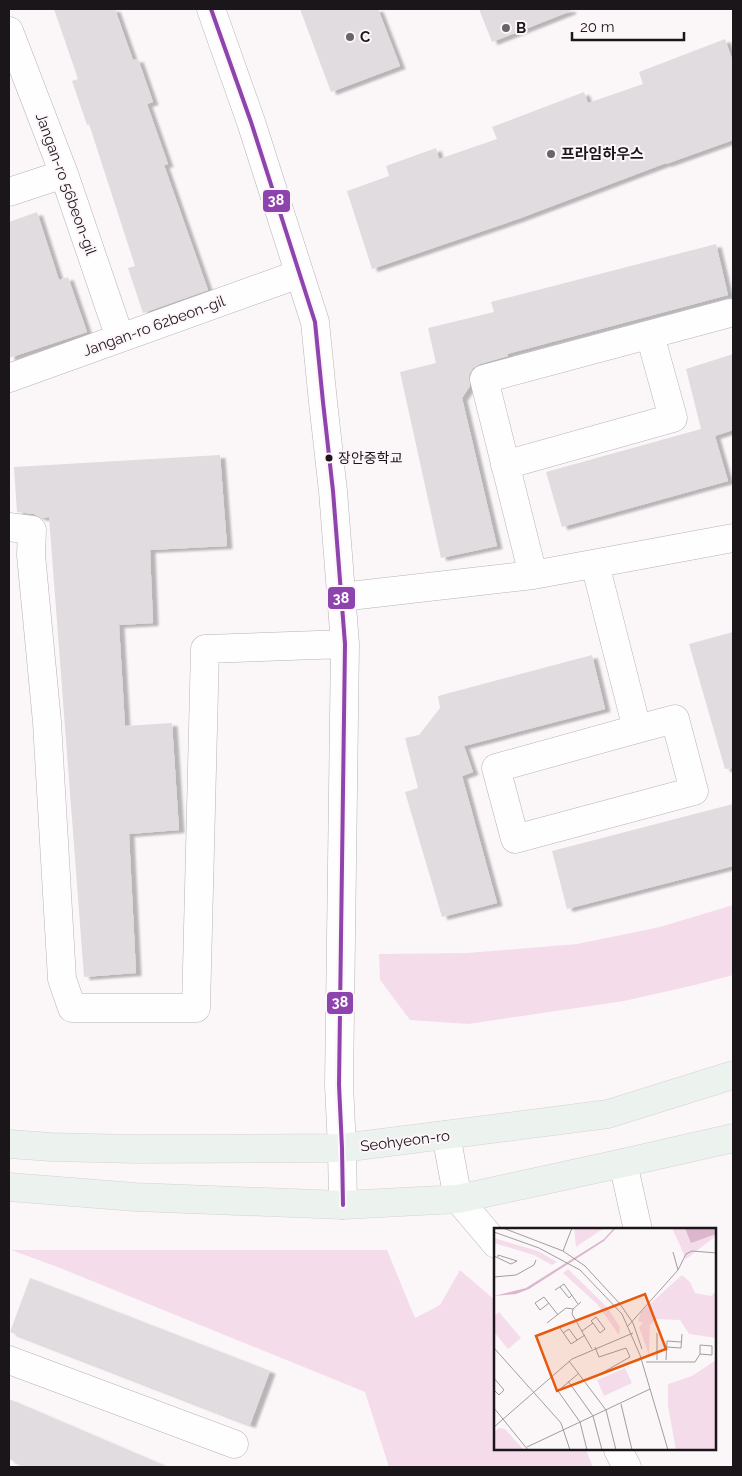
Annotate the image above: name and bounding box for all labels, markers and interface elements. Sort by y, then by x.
scale bar [572,10,684,42]
text: 20 m [580,18,615,36]
place label: B [516,19,526,37]
marker: B [500,22,512,34]
place label: C [360,28,370,46]
marker: C [344,31,356,43]
street label: Jangan-ro 56beon-gil [32,110,100,259]
place label: 프라임하우스 [561,145,644,163]
marker: 프라임하우스 [545,148,557,160]
line badge: 38 [262,189,291,213]
text: 38 [268,192,284,208]
street label: Jangan-ro 62beon-gil [81,292,228,360]
place label: 장안중학교 [338,450,403,466]
marker: 장안중학교 [324,453,334,463]
line badge: 38 [327,586,356,610]
text: 38 [333,590,349,606]
line badge: 38 [326,991,354,1015]
text: 38 [332,994,348,1010]
street label: Seohyeon-ro [359,1127,451,1155]
inset map [494,1228,717,1451]

